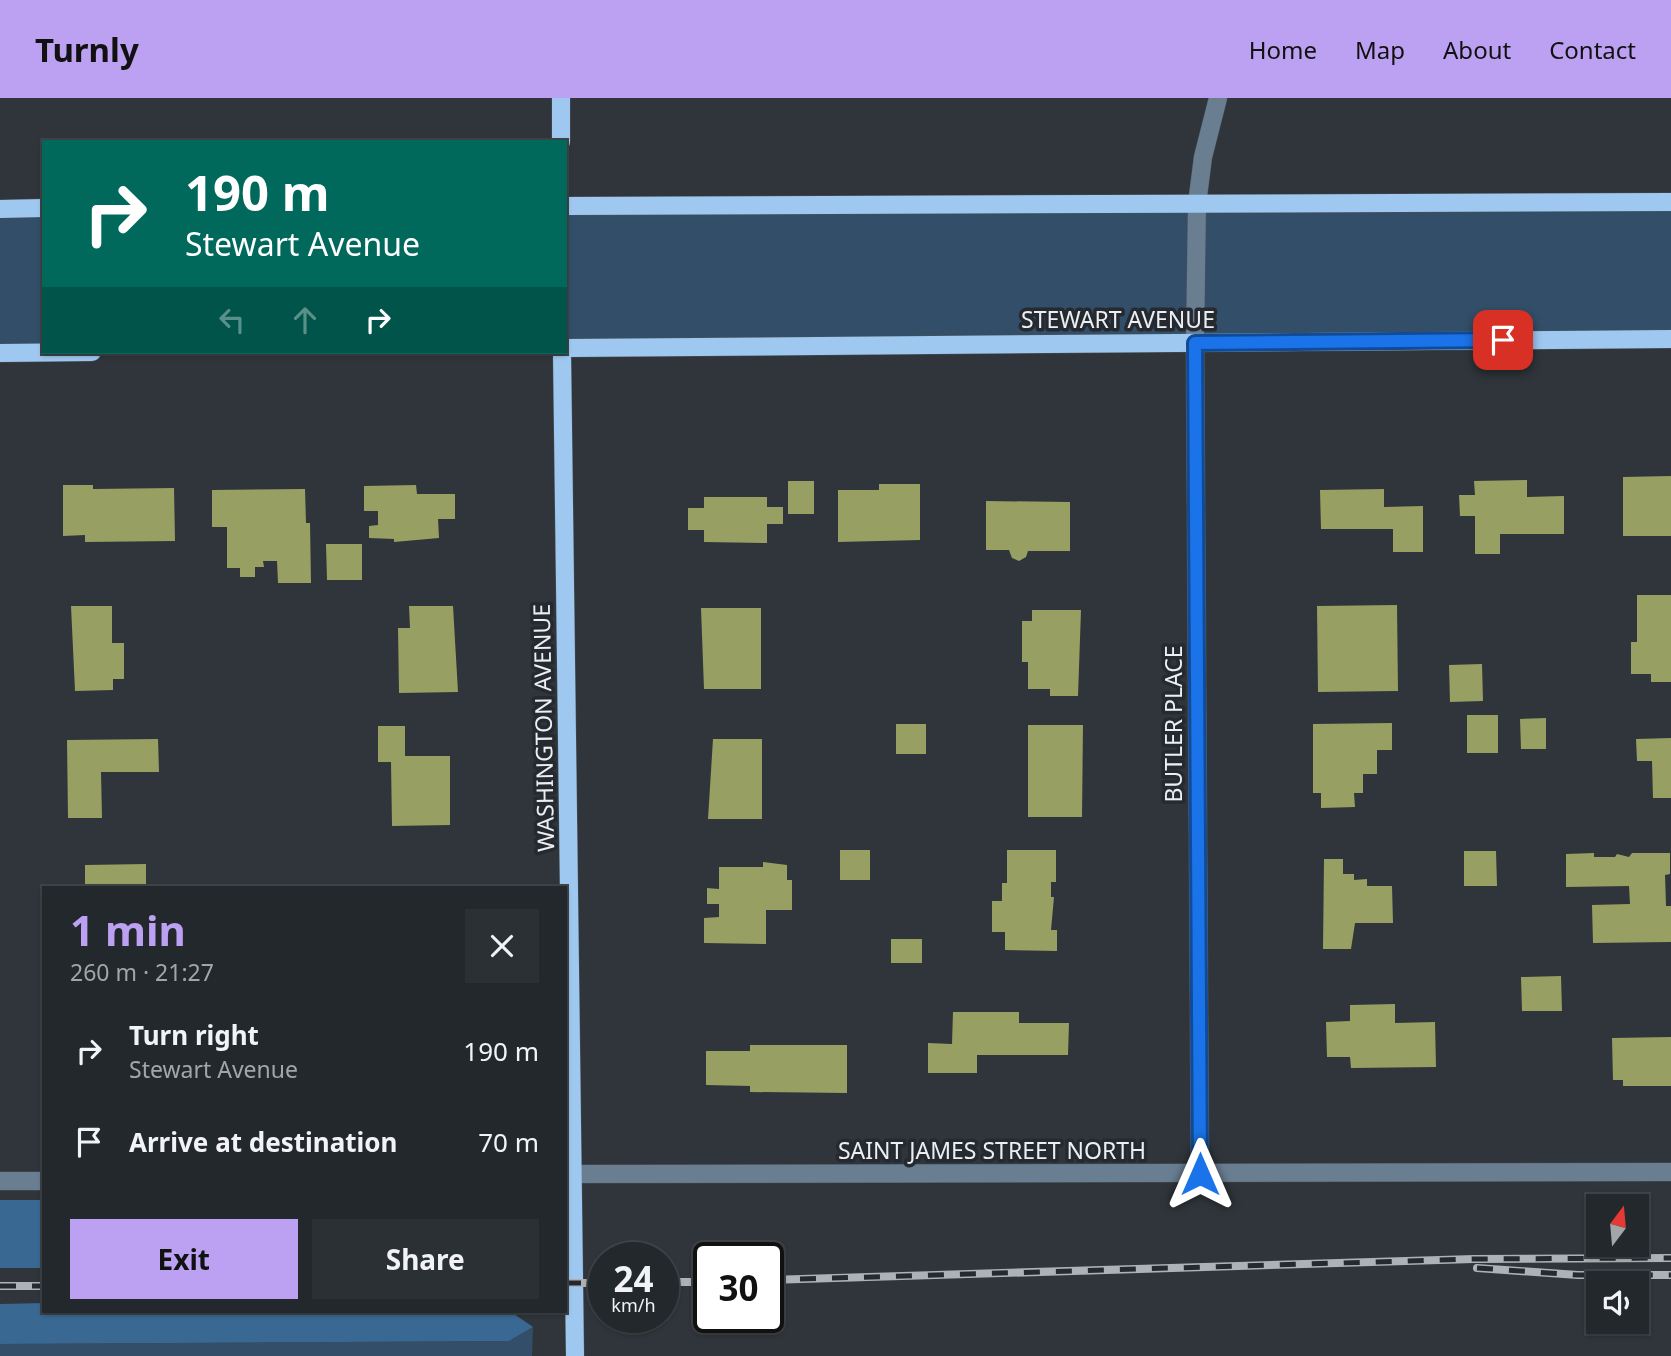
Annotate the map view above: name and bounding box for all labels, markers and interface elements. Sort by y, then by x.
text: Turnly [35,27,139,72]
text: Home [1249,33,1317,66]
text: Map [1355,33,1405,66]
text: About [1443,33,1511,66]
text: Contact [1549,33,1636,66]
text: 190 m [185,159,330,225]
icon: right [70,168,161,259]
text: Stewart Avenue [185,222,420,265]
icon: left [213,301,251,339]
icon: ahead [286,301,324,339]
icon: right [359,301,397,339]
street label: STEWART AVENUE [1021,303,1215,335]
pin [1473,310,1533,370]
icon: arrive [1484,321,1522,359]
street label: WASHINGTON AVENUE [525,604,561,852]
street label: BUTLER PLACE [1157,645,1189,803]
text: 1 min [70,901,186,958]
button: close [465,909,539,983]
text: 260 m · 21:27 [70,956,214,988]
text: Turn right [129,1017,259,1053]
icon: right [70,1032,108,1070]
text: 190 m [463,1033,539,1069]
text: Stewart Avenue [129,1053,298,1085]
icon: arrive [70,1123,108,1161]
text: Arrive at destination [129,1124,398,1160]
text: 70 m [478,1124,539,1160]
street label: SAINT JAMES STREET NORTH [838,1134,1146,1166]
position arrow [1163,1137,1237,1211]
north arrow [1586,1194,1648,1256]
map controls [1586,1194,1649,1334]
button: Exit [70,1219,298,1299]
button: Share [312,1219,539,1299]
speed limit sign: 30 [693,1242,784,1333]
text: 24 [613,1255,654,1302]
button: sound [1586,1271,1649,1334]
text: km/h [611,1293,656,1317]

